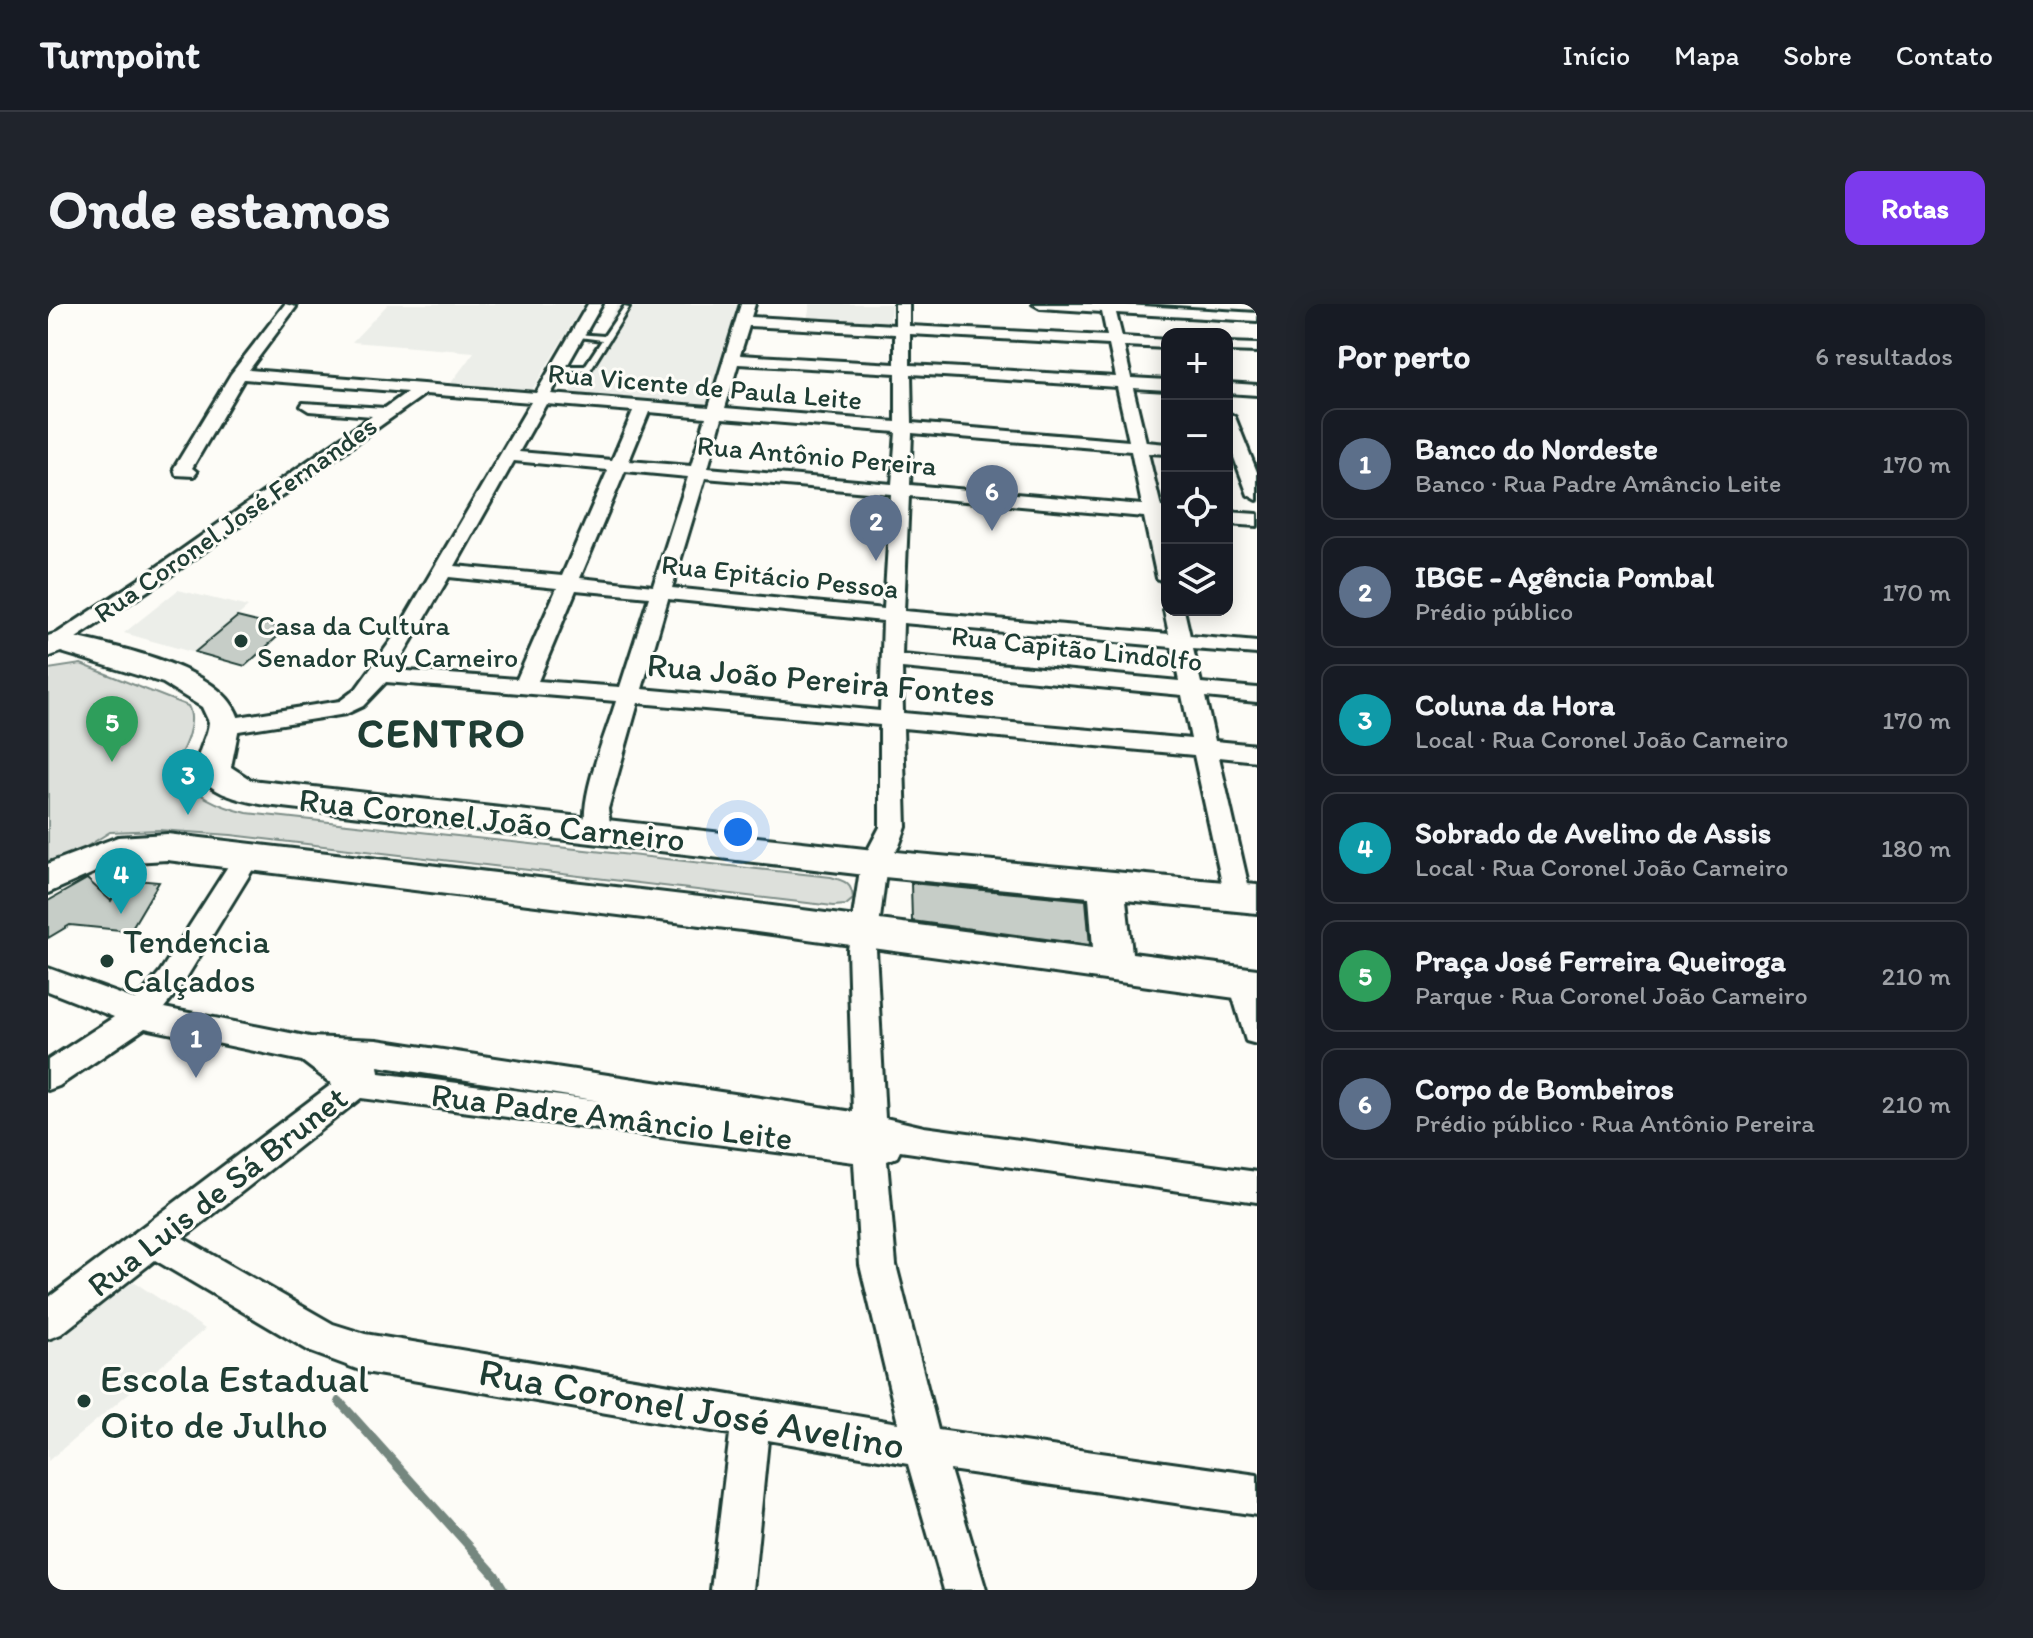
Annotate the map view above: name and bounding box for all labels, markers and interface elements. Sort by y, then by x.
text: Turnpoint [40,32,200,78]
text: Início [1563,38,1630,72]
text: Mapa [1674,38,1739,72]
text: Sobre [1783,38,1852,72]
text: Contato [1896,38,1993,72]
button: Rotas [1845,171,1985,245]
text: Onde estamos [48,175,390,242]
map controls [1161,328,1233,616]
button: + [1161,328,1233,400]
text: Por perto [1337,336,1470,377]
text: 6 resultados [1815,340,1953,372]
street label: Rua Vicente de Paula Leite [546,355,864,417]
button: − [1161,400,1233,472]
street label: Rua Coronel José Fernandes [87,408,383,630]
street label: Rua Antônio Pereira [696,428,939,482]
text: Banco do Nordeste [1415,430,1658,467]
text: 1 [1359,448,1371,480]
text: 170 m [1882,448,1951,480]
pin: 6 [966,465,1018,531]
text: Banco · Rua Padre Amâncio Leite [1415,467,1781,499]
button: locate [1161,472,1233,544]
pin: 2 [850,495,902,561]
button: layers [1161,544,1233,616]
street label: Rua Epitácio Pessoa [660,547,900,605]
text: IBGE - Agência Pombal [1415,558,1714,595]
text: 2 [1358,576,1372,608]
text: 170 m [1882,576,1951,608]
text: Prédio público [1415,595,1573,627]
place label: Casa da Cultura Senador Ruy Carneiro [257,608,518,674]
street label: Rua Capitão Lindolfo [950,618,1204,678]
marker: Casa da Cultura Senador Ruy Carneiro [232,632,250,650]
street label: Rua João Pereira Fontes [645,644,997,715]
text: Coluna da Hora [1415,686,1615,723]
pin: 5 [86,696,138,762]
text: 3 [1358,704,1372,736]
text: 170 m [1882,704,1951,736]
district label: CENTRO [357,707,527,758]
text: Local · Rua Coronel João Carneiro [1415,723,1789,755]
pin: 3 [162,749,214,815]
street label: Rua Coronel João Carneiro [297,779,687,860]
your location [718,812,758,852]
text: Sobrado de Avelino de Assis [1415,814,1771,851]
text: 4 [1357,832,1373,864]
text: 180 m [1881,832,1951,864]
pin: 4 [95,848,147,914]
text: Local · Rua Coronel João Carneiro [1415,851,1789,883]
place label: Tendencia Calçados [123,921,270,1001]
text: Praça José Ferreira Queiroga [1415,942,1786,979]
marker: Tendencia Calçados [98,952,116,970]
text: 5 [1358,960,1372,992]
text: 210 m [1882,960,1951,992]
text: Parque · Rua Coronel João Carneiro [1415,979,1808,1011]
pin: 1 [170,1012,222,1078]
text: Corpo de Bombeiros [1415,1070,1674,1107]
street label: Rua Padre Amâncio Leite [429,1074,795,1159]
street label: Rua Luis de Sá Brunet [79,1077,355,1306]
text: 6 [1358,1088,1372,1120]
text: 210 m [1882,1088,1951,1120]
text: Prédio público · Rua Antônio Pereira [1415,1107,1815,1139]
street label: Rua Coronel José Avelino [475,1347,909,1469]
place label: Escola Estadual Oito de Julho [100,1354,369,1448]
marker: Escola Estadual Oito de Julho [75,1392,93,1410]

